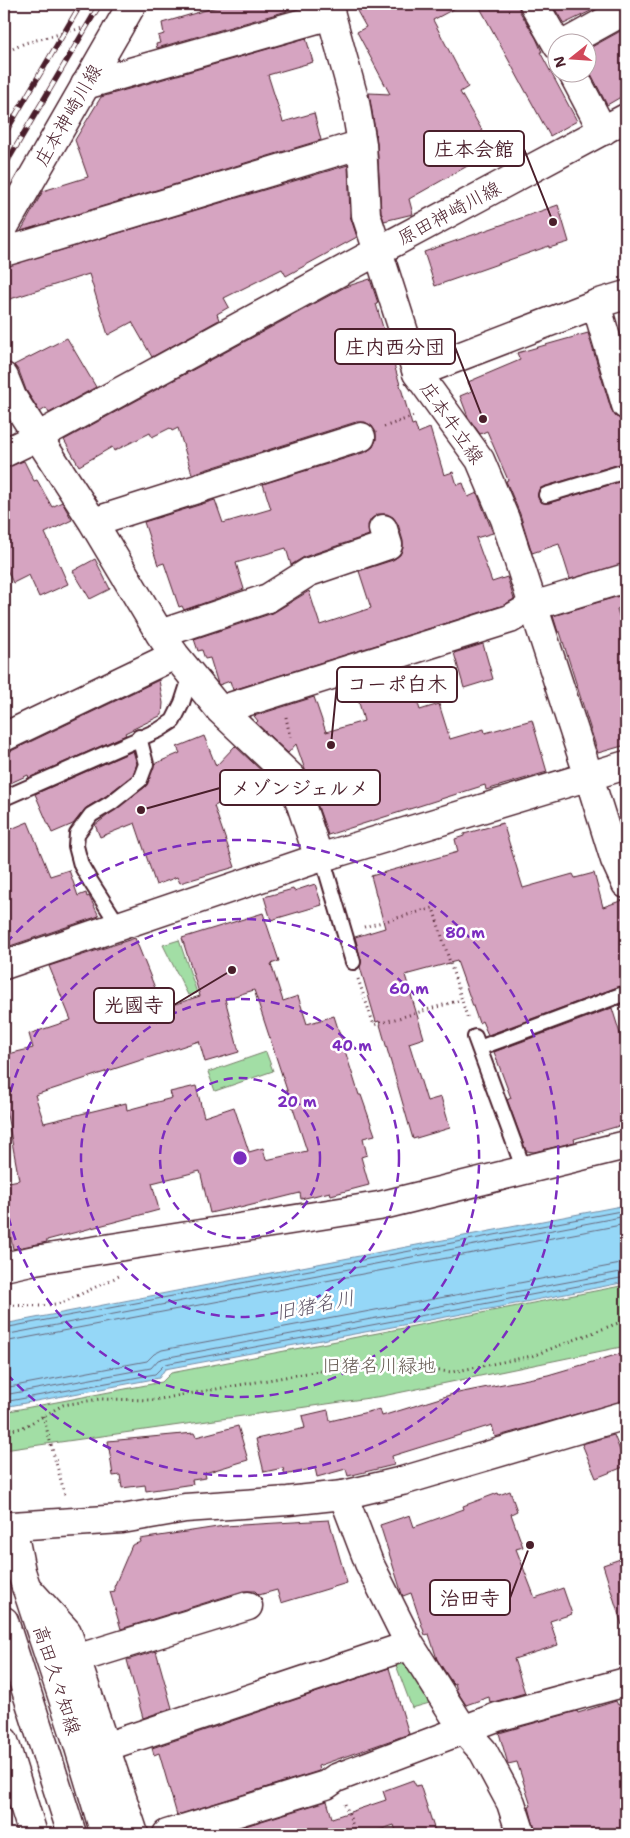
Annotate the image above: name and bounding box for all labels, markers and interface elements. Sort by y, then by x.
north arrow [548,32,598,82]
text: N [549,54,570,70]
street label: 庄本神崎川線 [29,59,107,171]
callout: 庄本会館 [424,131,524,166]
text: 庄本会館 [434,136,514,162]
street label: 原田神崎川線 [393,175,505,251]
callout: 庄内西分団 [335,329,455,364]
text: 庄内西分団 [345,334,445,360]
street label: 庄本牛立線 [415,377,489,469]
callout: コーポ白木 [337,667,457,702]
text: コーポ白木 [347,671,447,697]
callout: メゾンジェルメ [220,770,380,805]
text: メゾンジェルメ [231,775,369,801]
text: 80 m [445,923,485,943]
text: 60 m [389,979,429,999]
callout: 光國寺 [94,988,174,1023]
text: 光國寺 [104,992,164,1018]
text: 40 m [332,1036,372,1056]
text: 20 m [277,1092,317,1112]
centre of rings [231,1149,249,1167]
water label: 旧猪名川 [273,1285,357,1325]
park label: 旧猪名川緑地 [322,1353,436,1378]
callout: 治田寺 [430,1580,510,1615]
text: 治田寺 [440,1585,500,1611]
street label: 高田久々知線 [27,1622,87,1738]

